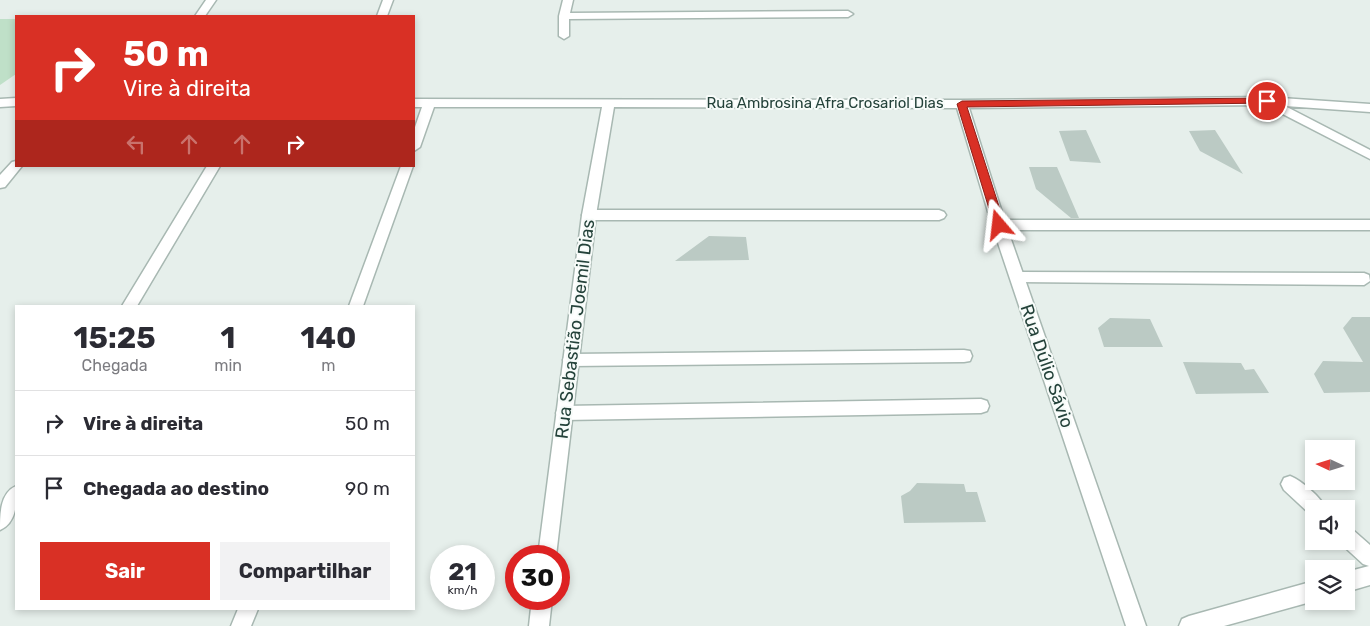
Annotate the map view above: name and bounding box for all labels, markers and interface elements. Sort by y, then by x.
text: 50 m [123,33,209,75]
icon: right [40,35,105,100]
text: Vire à direita [123,75,251,102]
pin [1246,80,1288,122]
icon: arrive [1253,87,1281,115]
street label: Rua Ambrosina Afra Crosariol Dias [706,94,944,112]
icon: left [122,130,150,158]
icon: ahead [175,130,203,158]
icon: ahead [228,130,256,158]
icon: right [281,130,309,158]
position arrow [972,198,1024,250]
street label: Rua Sebastião Joemil Dias [551,218,599,440]
street label: Rua Dúlio Sávio [1016,301,1078,431]
text: 15:25 [74,320,156,356]
text: 1 [221,320,236,356]
text: 140 [301,320,356,356]
text: Chegada [82,356,148,375]
text: min [214,356,242,375]
text: m [321,356,336,375]
icon: right [40,409,68,437]
text: Vire à direita [83,412,203,435]
text: 50 m [345,412,390,435]
north arrow [1305,440,1355,490]
map controls [1305,440,1355,610]
icon: arrive [40,474,68,502]
text: Chegada ao destino [83,477,269,500]
text: 90 m [345,477,390,500]
button: sound [1305,500,1355,550]
button: Sair [40,542,210,600]
button: Compartilhar [220,542,390,600]
speed limit sign: 30 [505,545,570,610]
text: 21 [448,557,477,586]
button: layers [1305,560,1355,610]
text: km/h [448,583,477,597]

